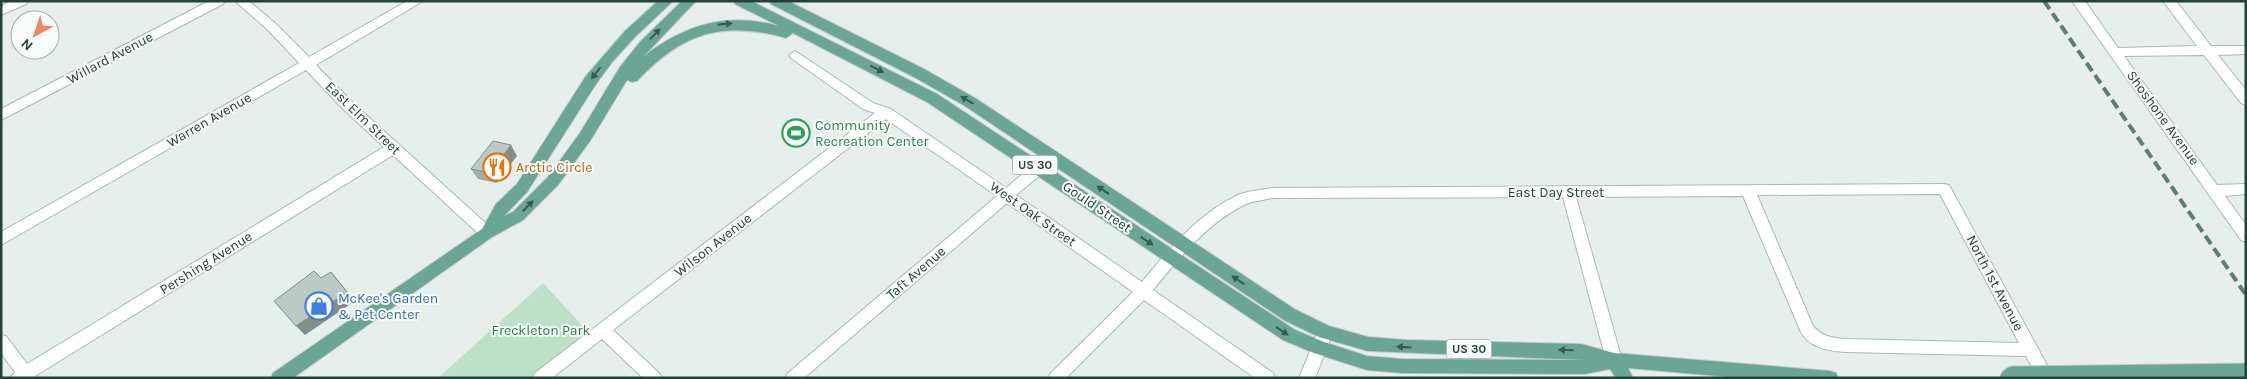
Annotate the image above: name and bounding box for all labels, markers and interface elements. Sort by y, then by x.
north arrow [10,10,60,60]
one-way arrow [718,20,734,28]
street label: Willard Avenue [64,28,156,88]
one-way arrow [649,28,661,40]
text: N [18,35,36,54]
one-way arrow [591,66,602,79]
one-way arrow [870,66,884,74]
street label: Shoshone Avenue [2123,67,2203,169]
street label: East Elm Street [322,78,404,158]
street label: Warren Avenue [164,89,254,151]
one-way arrow [961,96,974,105]
place label: Community Recreation Center [815,117,929,150]
sports icon: Community Recreation Center [781,118,811,148]
restaurant icon: Arctic Circle [482,152,512,182]
road number: US 30 [1012,156,1058,174]
place label: Arctic Circle [516,159,592,176]
street label: West Oak Street [987,178,1079,250]
street label: Gould Street [1059,178,1135,236]
street label: East Day Street [1508,184,1604,201]
one-way arrow [1096,185,1110,195]
one-way arrow [521,200,533,212]
street label: Wilson Avenue [671,210,755,280]
street label: Pershing Avenue [157,228,255,298]
street label: North 1st Avenue [1963,232,2027,334]
one-way arrow [1141,236,1154,246]
street label: Taft Avenue [883,243,949,303]
one-way arrow [1231,275,1245,285]
place label: McKee's Garden & Pet Center [338,290,438,323]
shop icon: McKee's Garden & Pet Center [304,291,334,321]
park label: Freckleton Park [492,322,591,339]
one-way arrow [1276,326,1289,336]
road number: US 30 [1446,339,1492,358]
one-way arrow [1396,343,1412,351]
one-way arrow [1558,346,1574,354]

